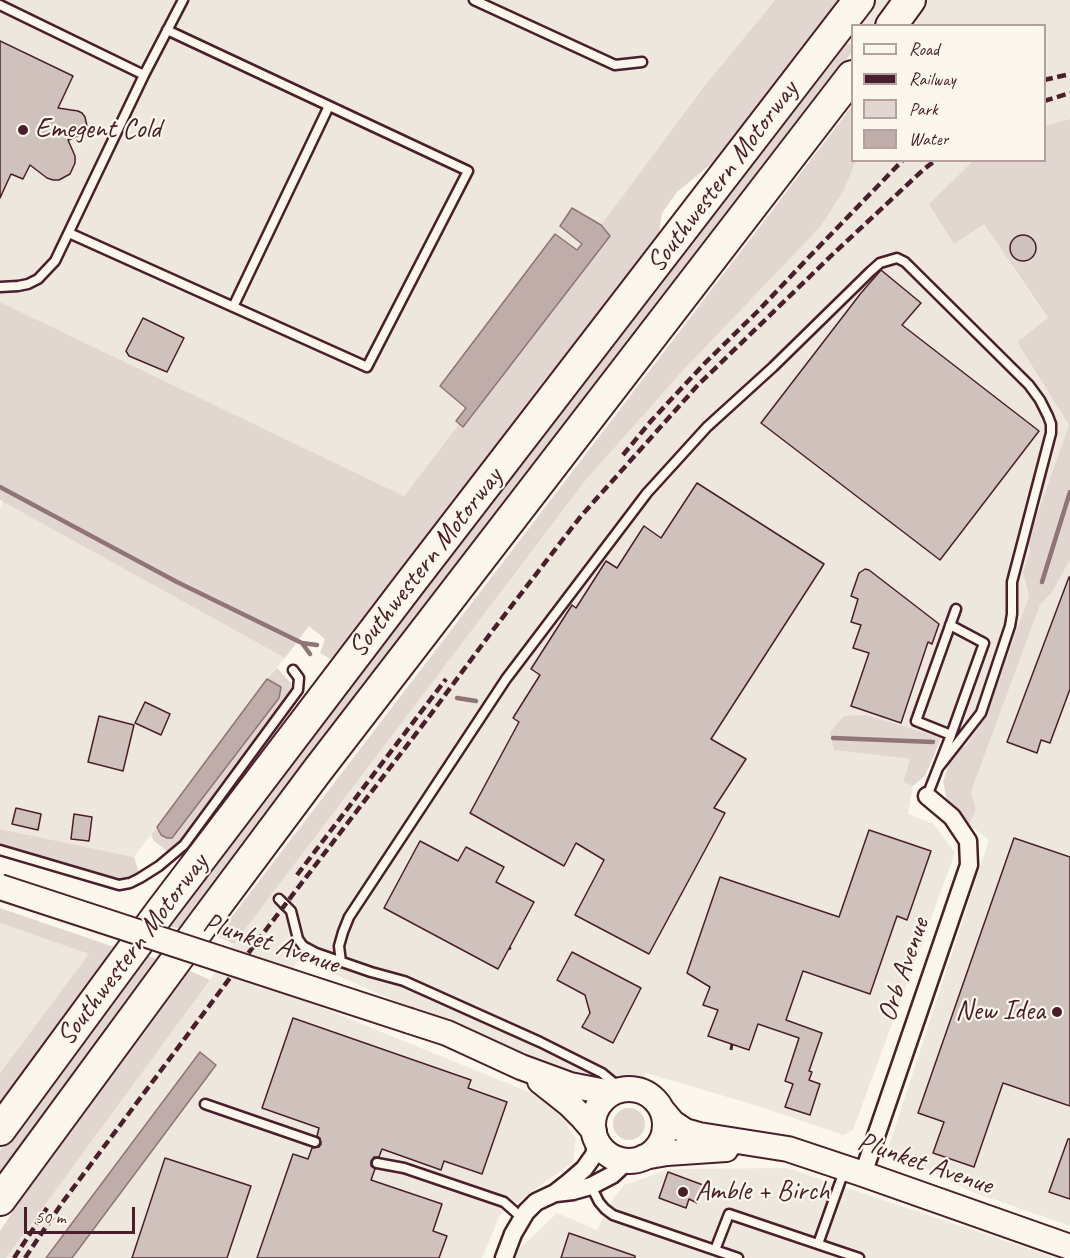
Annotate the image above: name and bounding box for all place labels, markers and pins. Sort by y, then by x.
place label: Emegent Cold [35,113,161,147]
marker: Emegent Cold [16,123,30,137]
place label: New Idea [955,995,1045,1029]
marker: New Idea [1050,1005,1064,1019]
place label: Amble + Birch [695,1175,829,1209]
marker: Amble + Birch [676,1185,690,1199]

